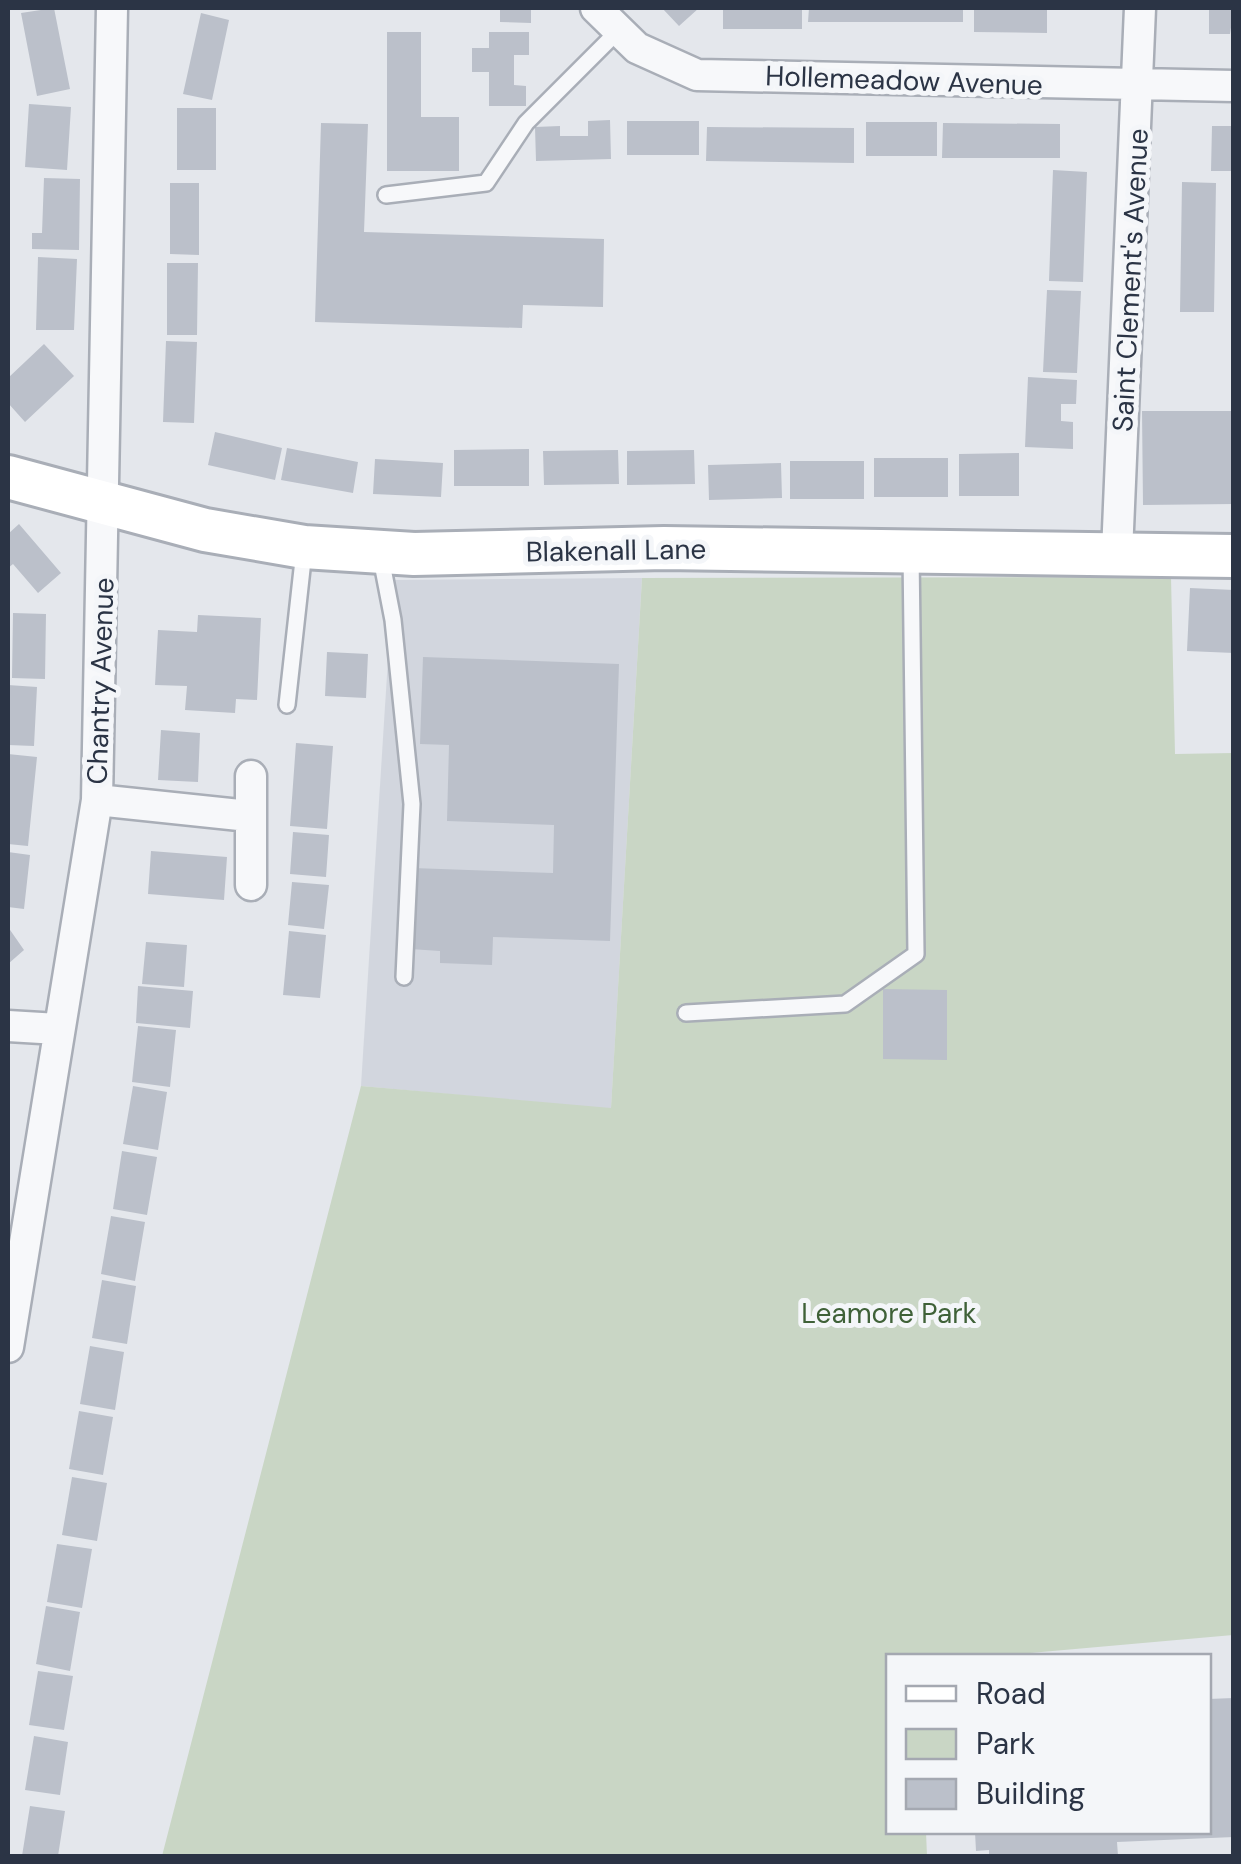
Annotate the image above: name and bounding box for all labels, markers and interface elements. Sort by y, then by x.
street label: Hollemeadow Avenue [765,57,1043,104]
street label: Saint Clement's Avenue [1104,127,1157,433]
street label: Blakenall Lane [525,530,707,571]
street label: Chantry Avenue [78,577,123,785]
park label: Leamore Park [801,1295,977,1332]
legend [886,1654,1211,1834]
text: Road [976,1674,1046,1713]
text: Park [976,1724,1035,1763]
text: Building [976,1774,1085,1813]

